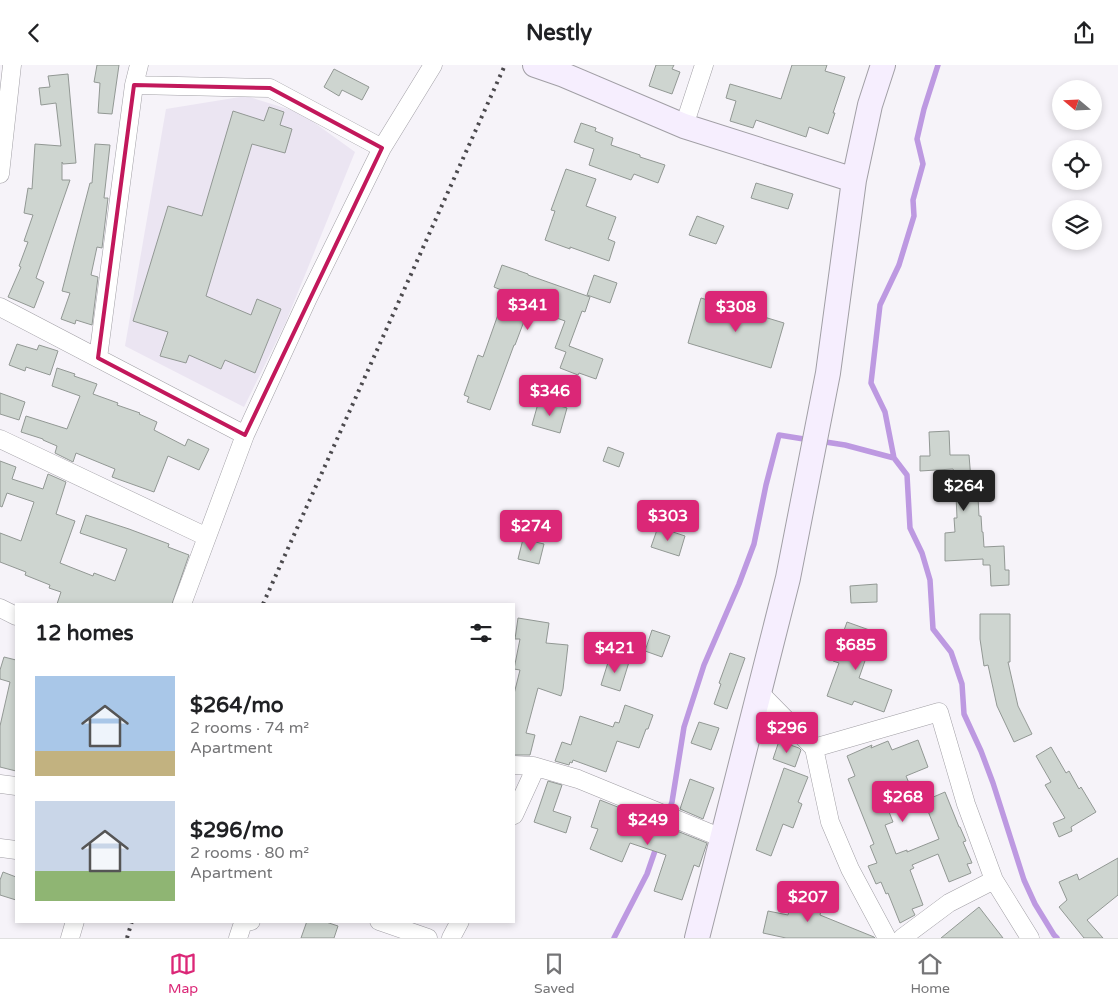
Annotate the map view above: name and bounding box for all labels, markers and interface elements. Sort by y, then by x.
icon: back [20,19,48,47]
icon: share [1070,19,1098,47]
text: Nestly [526,20,592,46]
north arrow [1052,80,1102,130]
map controls [1052,80,1102,250]
button: locate [1052,140,1102,190]
button: layers [1052,200,1102,250]
pin: $341 [498,289,558,331]
pin: $308 [706,291,766,333]
text: $341 [508,295,548,315]
text: $308 [716,297,756,317]
pin: $346 [520,375,580,417]
text: $346 [530,381,570,401]
pin: $264 [934,469,994,512]
text: $264 [944,476,984,496]
pin: $303 [638,499,698,542]
text: $303 [648,506,688,526]
pin: $274 [501,509,561,552]
text: $274 [511,516,551,536]
icon: filters [467,619,495,647]
text: 12 homes [35,621,134,646]
pin: $685 [826,629,886,671]
pin: $421 [585,631,645,674]
text: $685 [836,635,876,655]
text: $421 [595,638,635,658]
text: $264/mo [190,693,284,718]
icon: home [75,696,135,756]
pin: $296 [757,711,817,754]
text: 2 rooms · 74 m² [190,718,309,738]
text: $296 [767,718,807,738]
text: Apartment [190,738,273,758]
pin: $268 [873,781,933,823]
text: $268 [883,787,923,807]
pin: $249 [618,803,678,846]
text: $249 [628,810,668,830]
text: $296/mo [190,818,284,843]
icon: home [75,821,135,881]
text: 2 rooms · 80 m² [190,843,309,863]
text: Apartment [190,863,273,883]
pin: $207 [778,881,838,923]
text: $207 [788,887,828,907]
tab: Map [168,950,198,997]
tab: Saved [534,950,575,997]
tab: Home [910,950,950,997]

